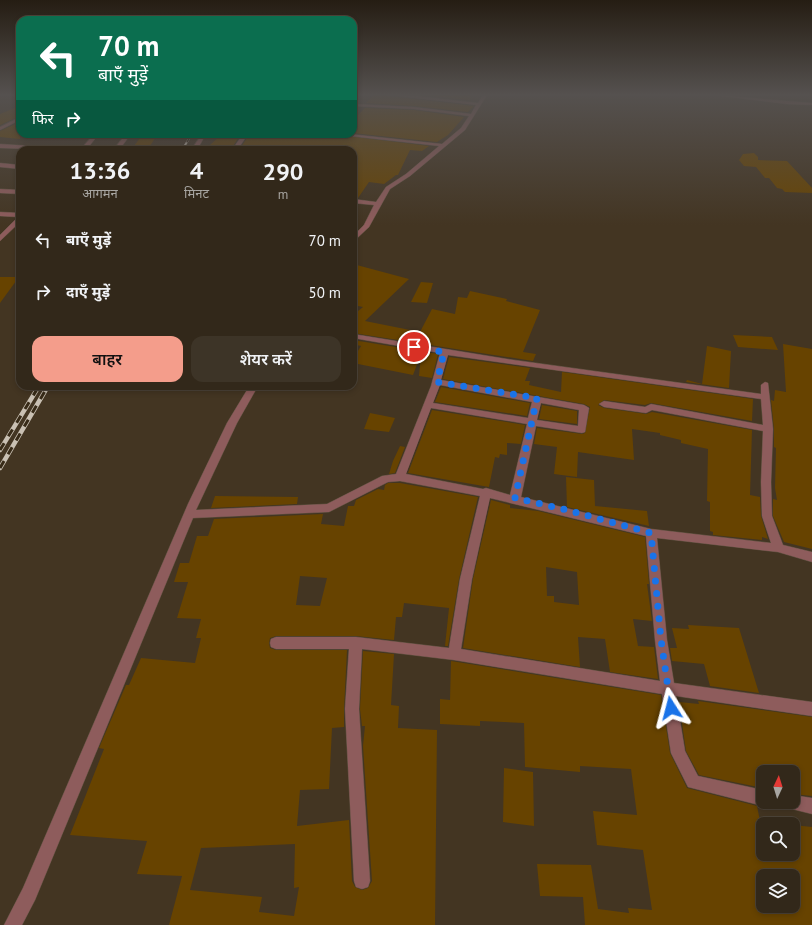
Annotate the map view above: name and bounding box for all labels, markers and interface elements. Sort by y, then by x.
text: 70 m [98,27,159,64]
icon: left [32,32,84,84]
text: बाएँ मुड़ें [98,63,148,86]
icon: right [62,108,84,130]
text: फिर [32,109,54,128]
text: 13:36 [70,155,130,186]
text: 4 [190,155,203,186]
text: 290 [263,156,303,187]
text: आगमन [82,185,118,202]
text: मिनट [184,185,209,202]
text: m [278,186,288,203]
icon: left [32,229,54,251]
text: बाएँ मुड़ें [66,230,111,249]
text: 70 m [308,231,341,250]
icon: right [32,281,54,303]
text: दाएँ मुड़ें [66,282,110,301]
text: 50 m [308,283,341,302]
pin [397,330,431,364]
button: बाहर [32,336,183,382]
button: शेयर करें [191,336,341,382]
icon: arrive [403,336,425,358]
position arrow [650,687,692,729]
north arrow [756,765,800,809]
map controls [756,765,800,913]
button: search [756,817,800,861]
button: layers [756,869,800,913]

